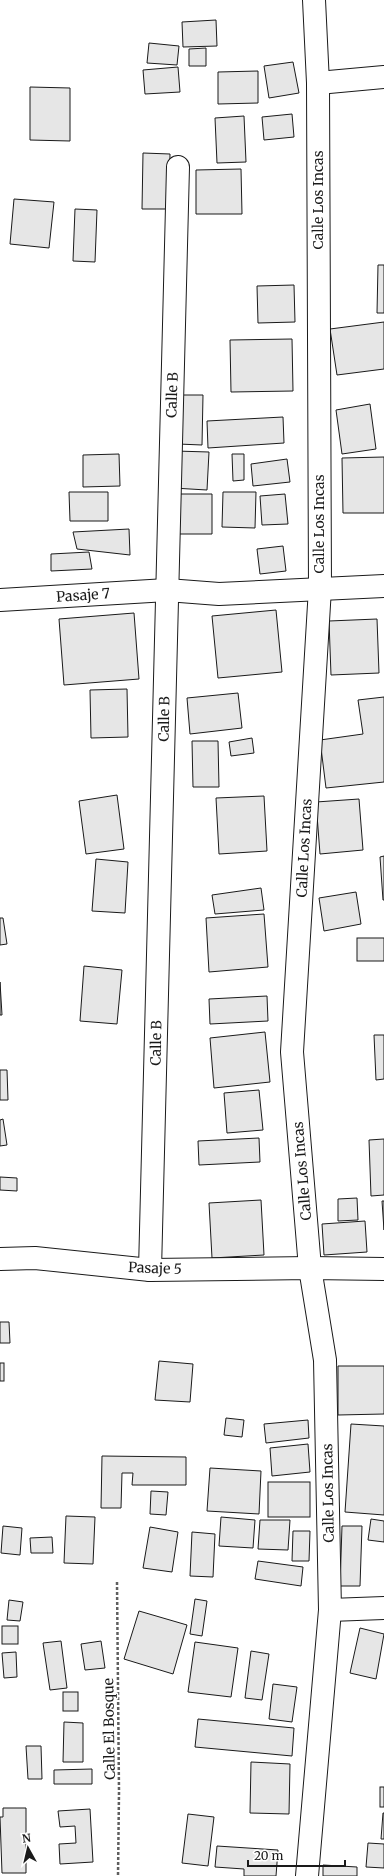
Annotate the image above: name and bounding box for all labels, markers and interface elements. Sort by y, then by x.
street label: Calle Los Incas [309,150,327,250]
street label: Calle B [162,372,182,418]
street label: Calle Los Incas [310,474,328,574]
street label: Pasaje 7 [56,584,110,606]
street label: Calle B [155,696,173,742]
street label: Calle Los Incas [292,798,316,898]
street label: Calle B [147,1020,165,1066]
street label: Calle Los Incas [289,1121,315,1221]
street label: Pasaje 5 [128,1258,182,1278]
street label: Calle Los Incas [318,1443,338,1543]
street label: Calle El Bosque [99,1678,119,1780]
north arrow [8,1828,48,1868]
text: N [21,1831,32,1846]
scale bar [248,1842,345,1868]
text: 20 m [254,1848,283,1863]

